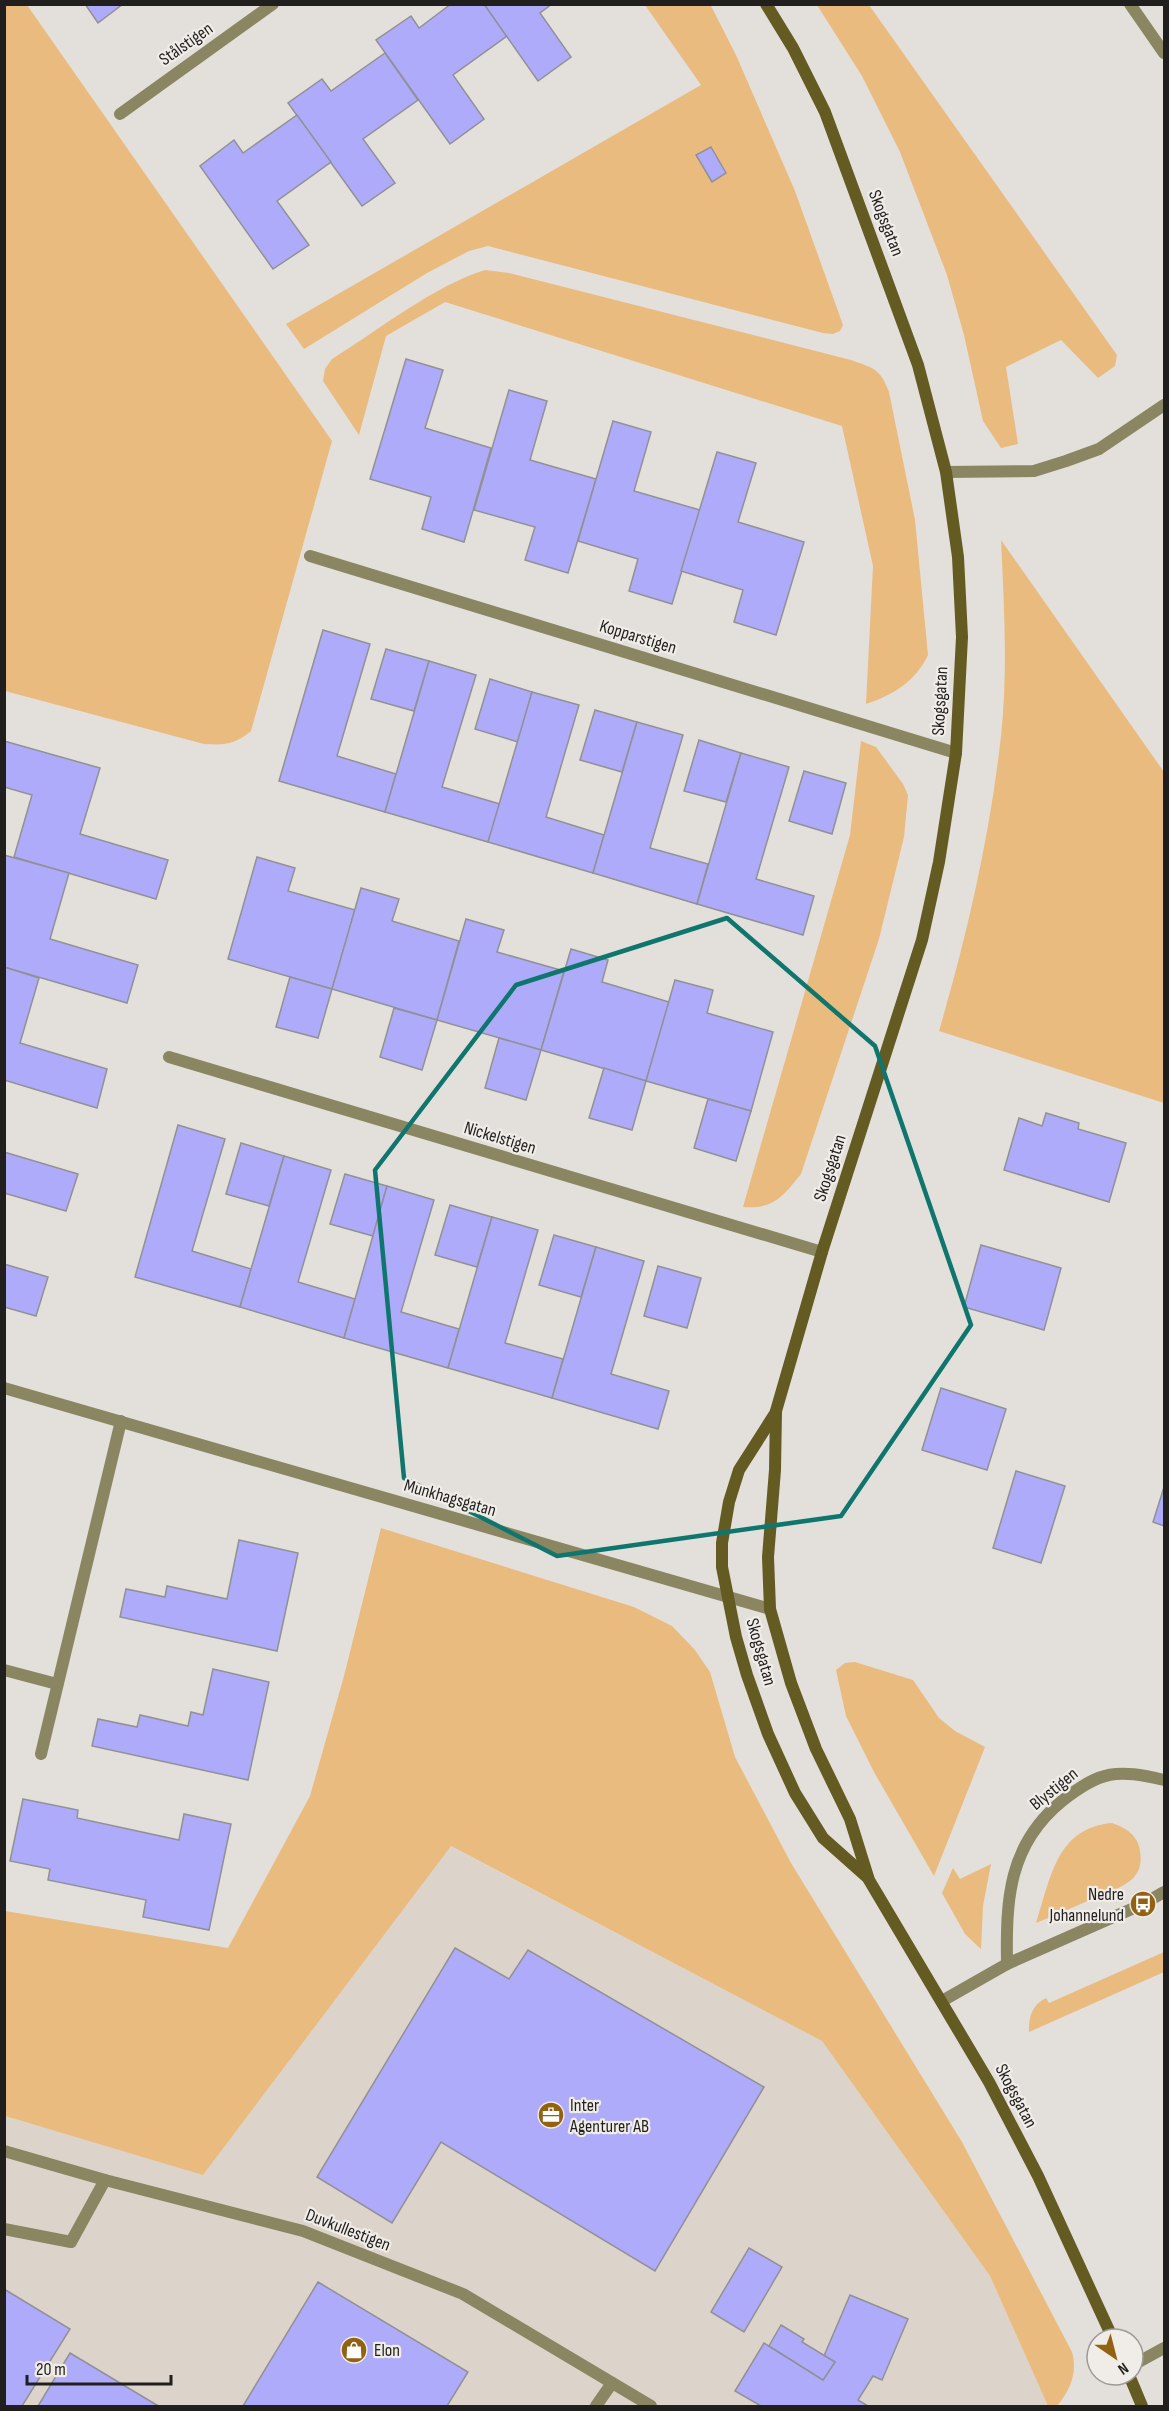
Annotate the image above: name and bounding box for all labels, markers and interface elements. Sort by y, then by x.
street label: Stålstigen [155,18,217,70]
street label: Skogsgatan [864,187,908,259]
street label: Kopparstigen [597,615,679,659]
street label: Skogsgatan [928,666,952,736]
street label: Nickelstigen [461,1117,539,1159]
street label: Skogsgatan [809,1132,851,1204]
street label: Munkhagsgatan [401,1475,499,1521]
street label: Skogsgatan [741,1616,781,1688]
street label: Blystigen [1026,1763,1082,1815]
place label: Nedre Johannelund [1048,1884,1124,1926]
bus stop icon: Nedre Johannelund [1128,1889,1158,1919]
street label: Skogsgatan [990,2061,1042,2131]
place label: Inter Agenturer AB [569,2095,649,2137]
office icon: Inter Agenturer AB [536,2100,566,2130]
street label: Duvkullestigen [303,2204,393,2256]
north arrow [1085,2327,1145,2387]
shop icon: Elon [339,2335,369,2365]
place label: Elon [374,2340,400,2361]
scale bar [27,2348,171,2386]
text: N [1114,2358,1132,2378]
text: 20 m [36,2359,66,2380]

